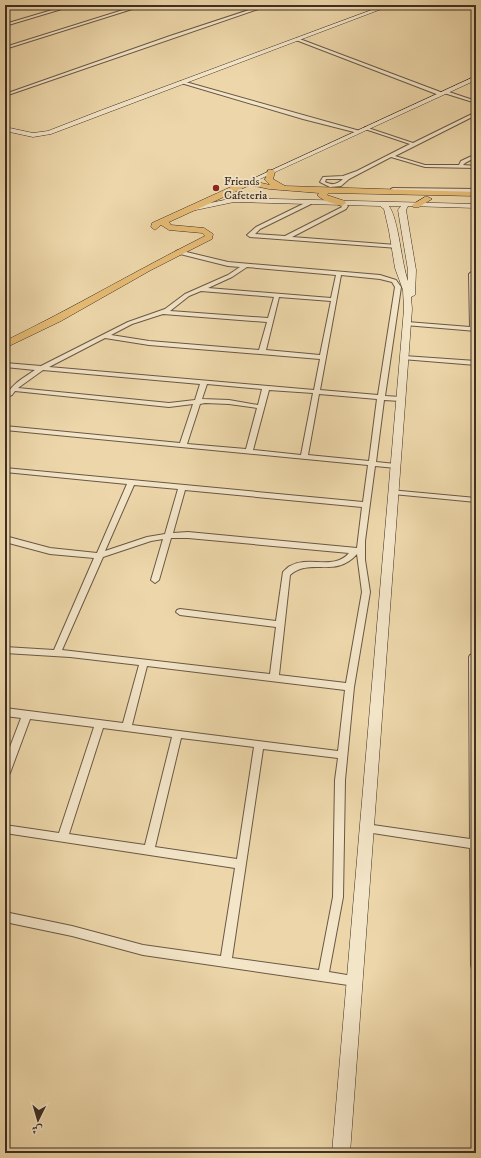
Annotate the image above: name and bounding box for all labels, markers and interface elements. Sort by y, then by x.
place label: Friends Cafeteria [224,174,268,203]
marker: Friends Cafeteria [211,183,221,193]
north arrow [18,1100,58,1140]
text: ش [31,1122,43,1136]

